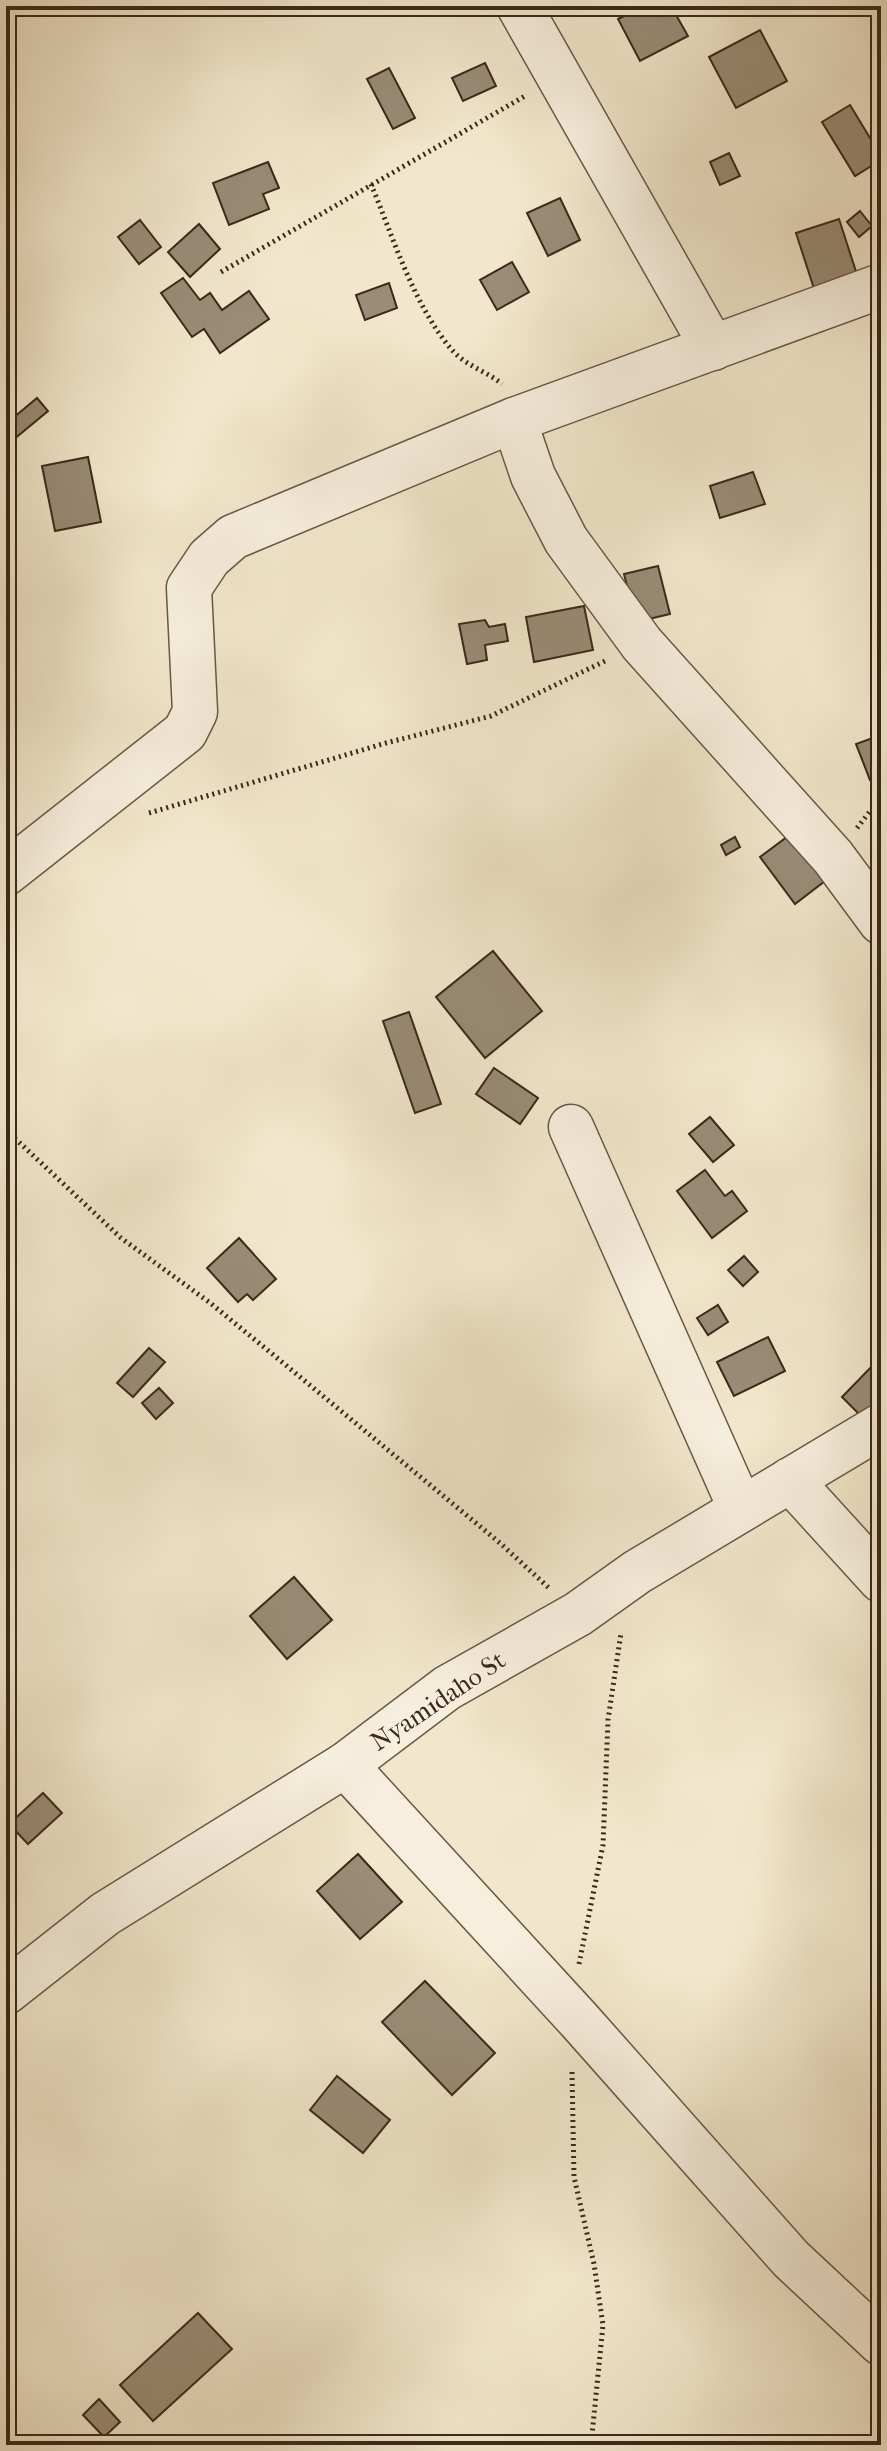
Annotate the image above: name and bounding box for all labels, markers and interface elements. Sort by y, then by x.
street label: Nyamidaho St [365,1644,512,1757]

